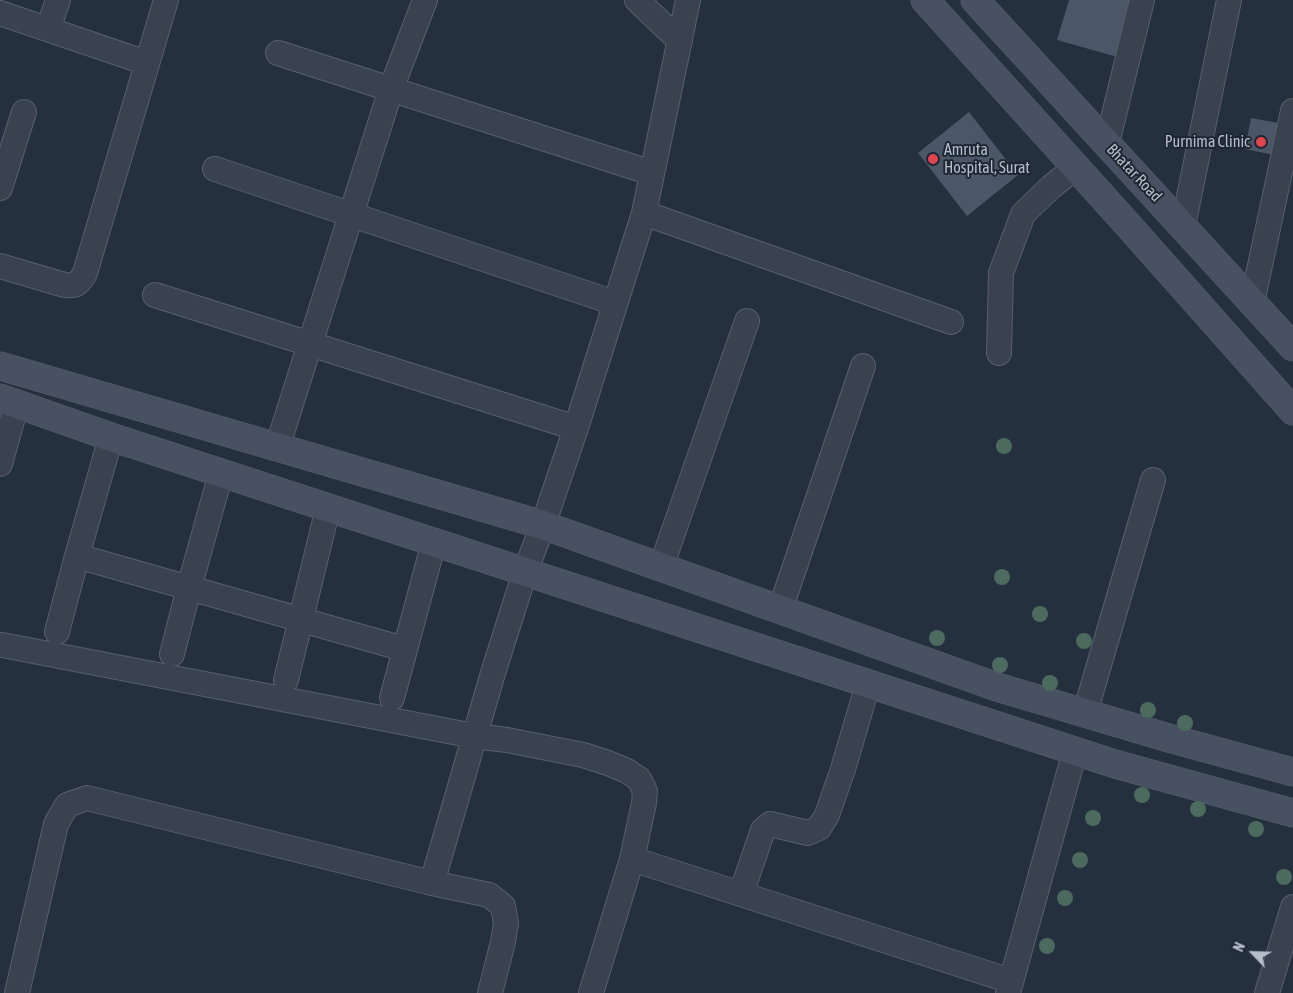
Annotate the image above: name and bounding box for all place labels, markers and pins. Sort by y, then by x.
place label: Purnima Clinic [1165,132,1250,152]
marker: Purnima Clinic [1254,135,1268,149]
place label: Amruta Hospital, Surat [944,140,1030,178]
marker: Amruta Hospital, Surat [926,152,940,166]

